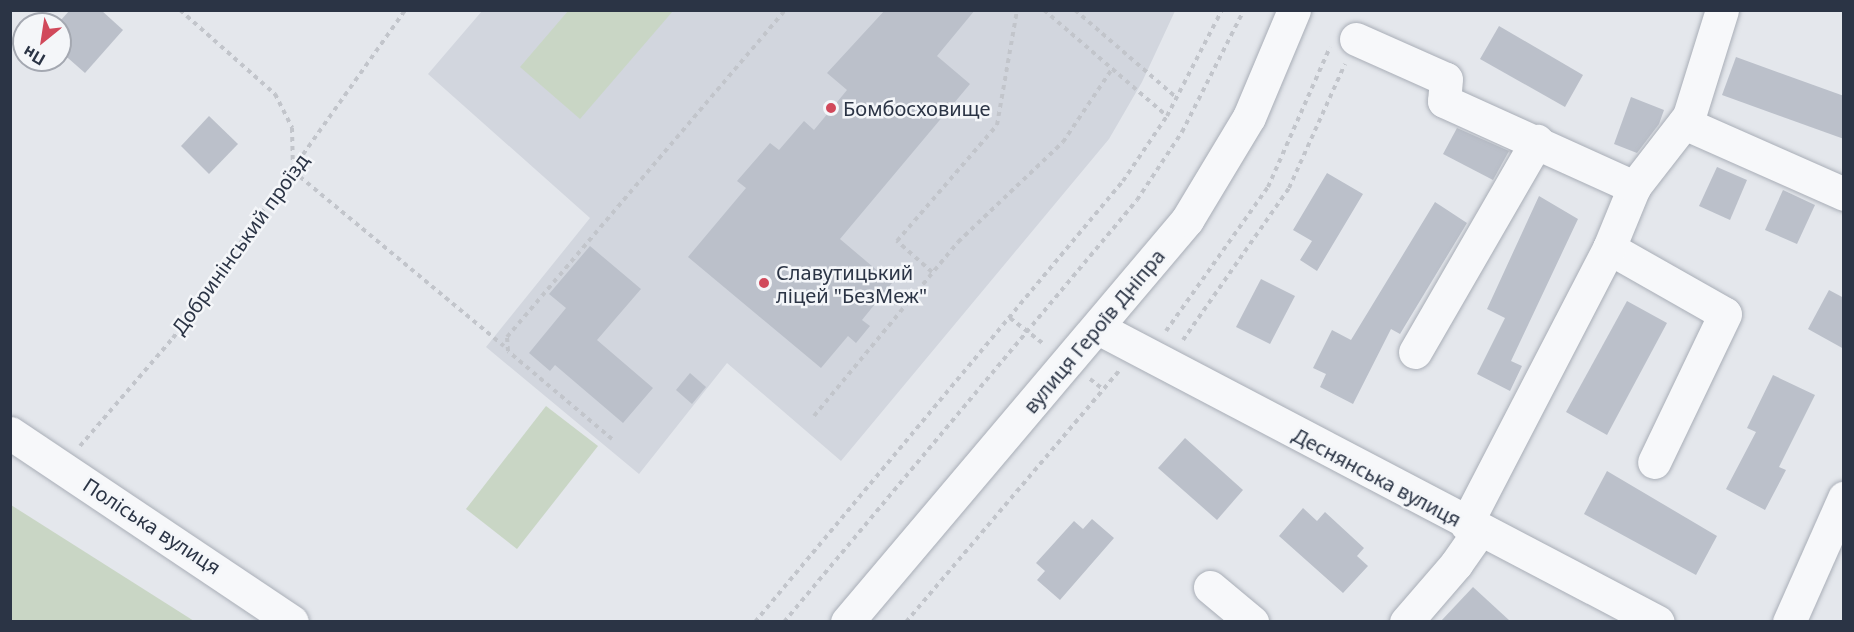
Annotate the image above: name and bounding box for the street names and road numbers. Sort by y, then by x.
street label: Добринінський проїзд [166,149,314,339]
street label: вулиця Героїв Дніпра [1018,244,1170,418]
street label: Деснянська вулиця [1289,422,1465,532]
street label: Поліська вулиця [79,473,225,579]

